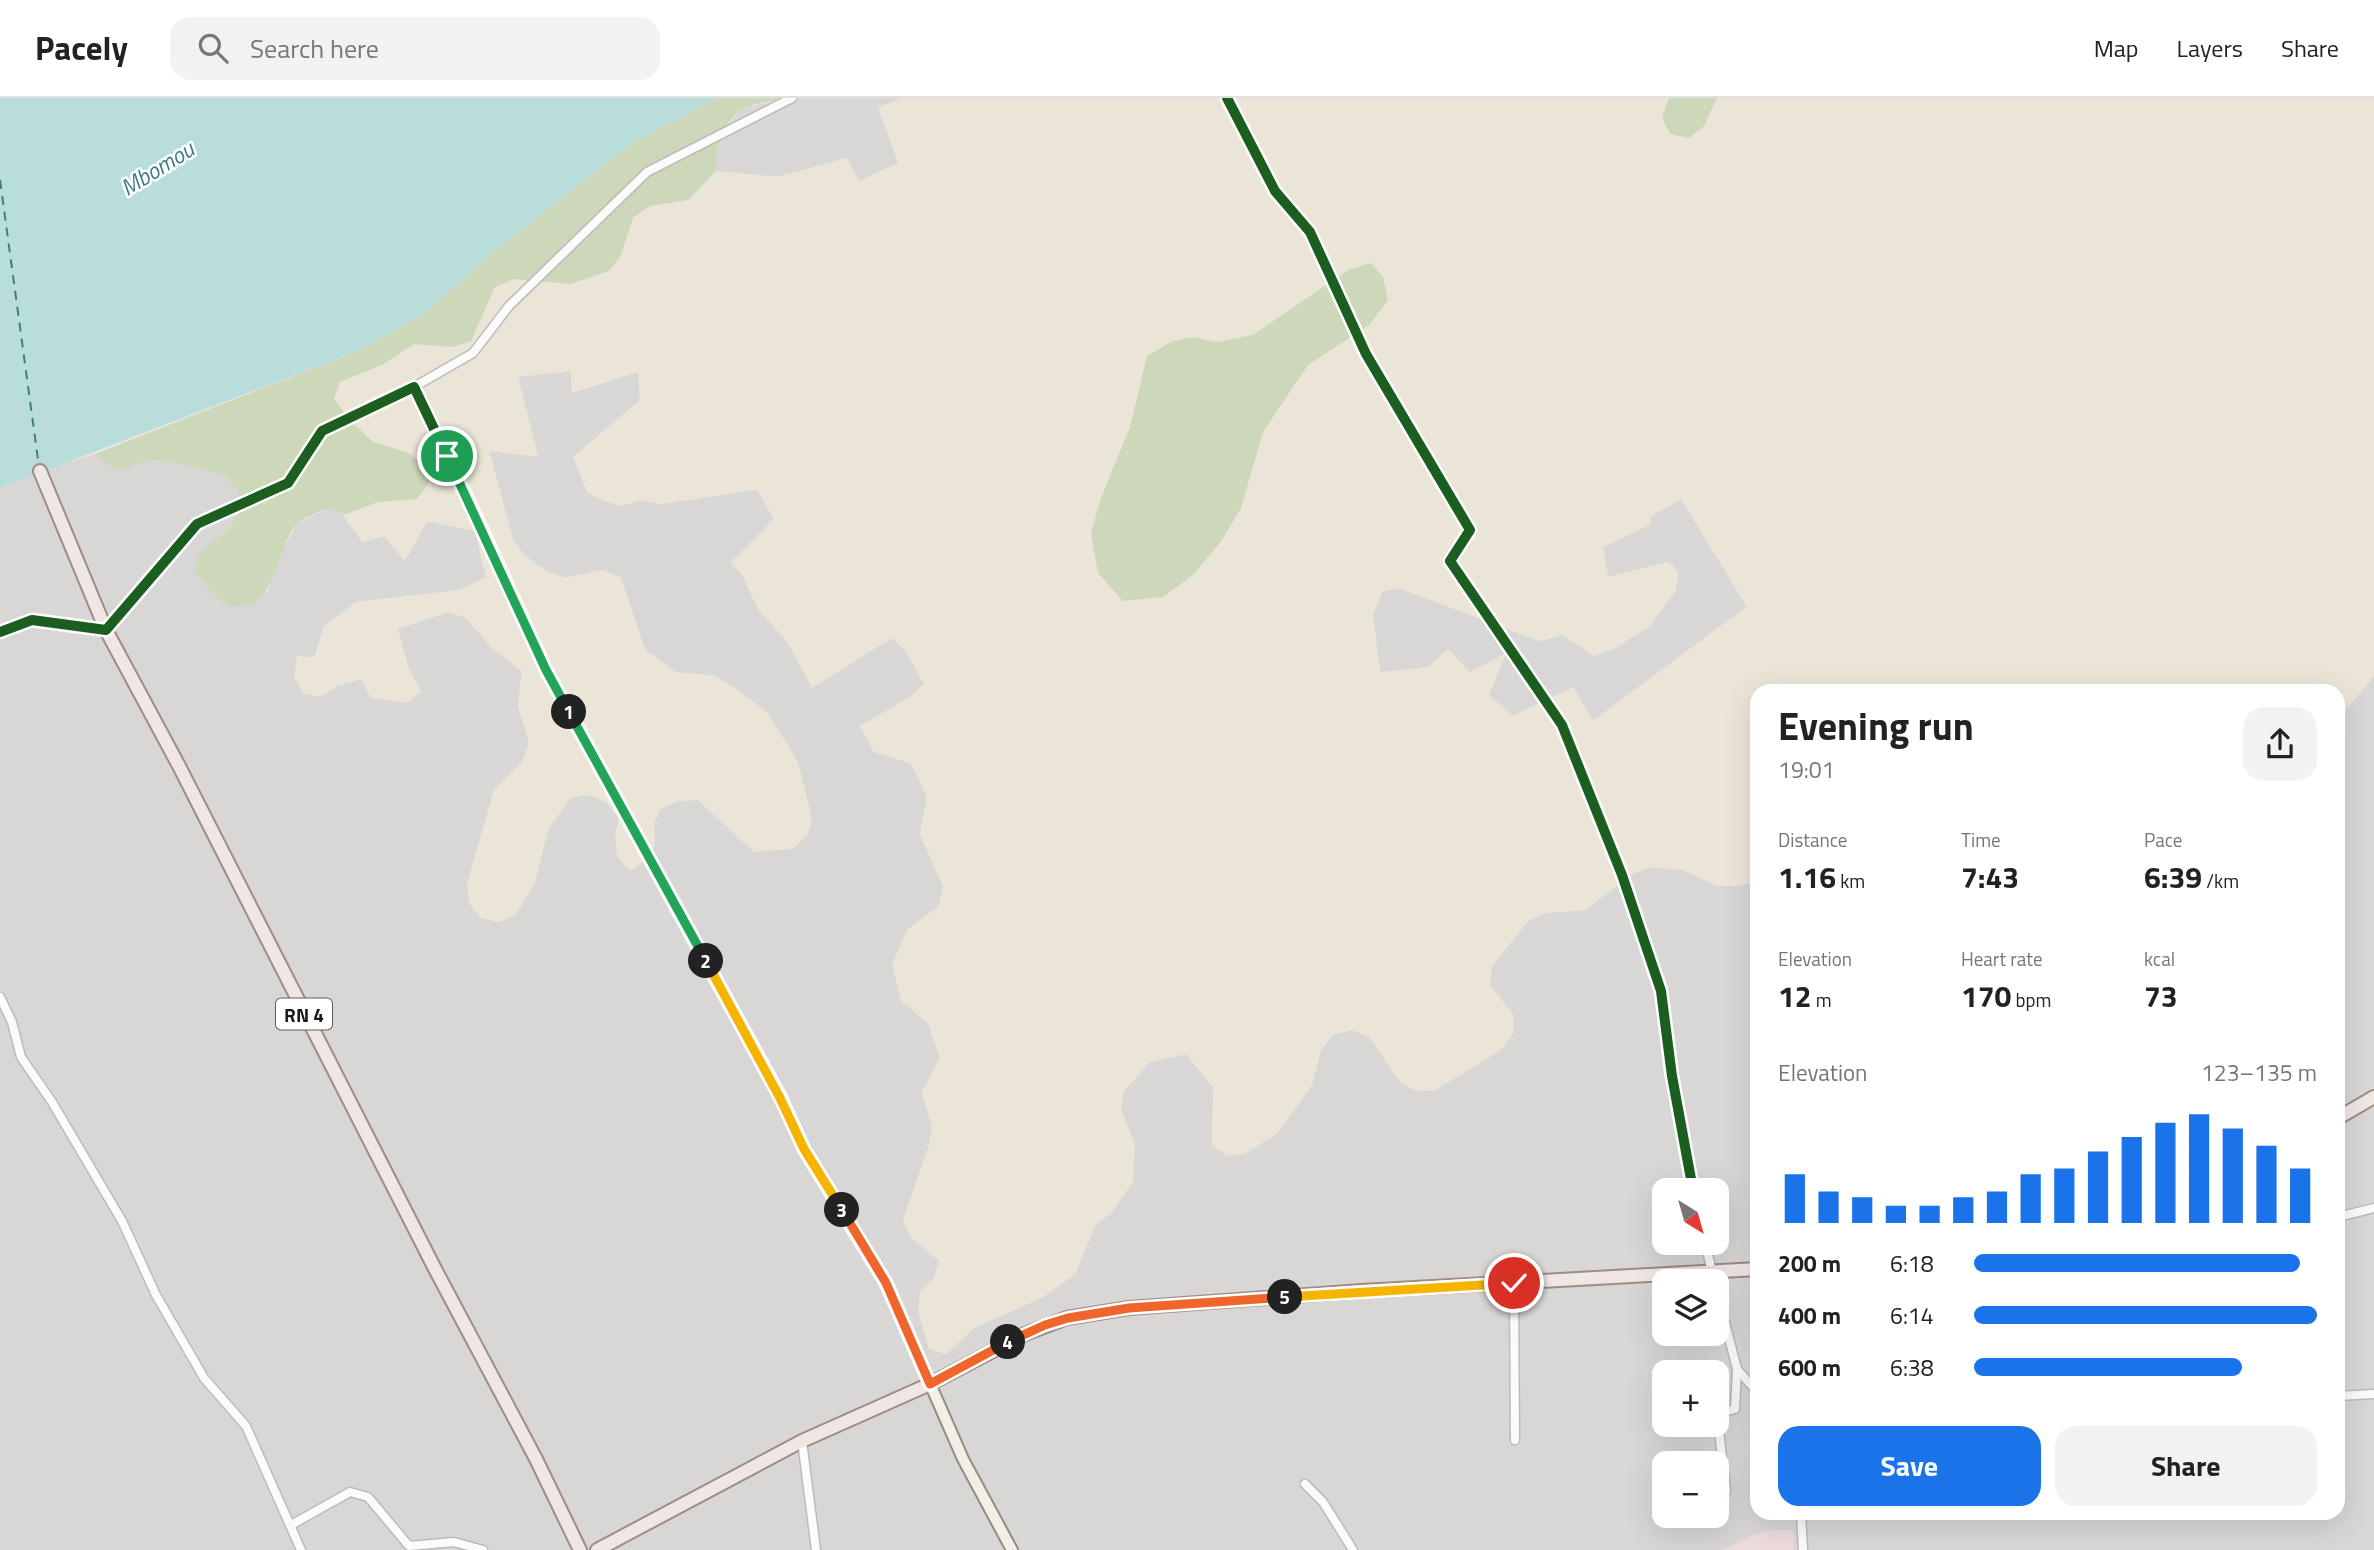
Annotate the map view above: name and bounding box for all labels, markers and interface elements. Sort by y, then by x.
search box [170,17,660,80]
text: Pacely [35,23,128,73]
icon: search [194,29,232,67]
text: Search here [250,29,379,68]
text: Map [2094,30,2139,66]
text: Layers [2177,30,2243,66]
text: Share [2281,30,2339,66]
water label: Mbomou [113,131,202,204]
pin [417,426,477,486]
icon: arrive [428,437,466,475]
pin: 1 [552,694,586,730]
text: 1 [563,697,574,726]
text: Evening run [1778,697,1974,755]
button: share [2243,707,2317,781]
text: 19:01 [1778,752,1835,787]
text: Distance [1778,825,1847,854]
text: Time [1961,825,2001,854]
text: Pace [2144,825,2182,854]
text: 1.16 [1778,854,1836,900]
text: 7:43 [1961,854,2019,900]
text: 6:39 [2144,854,2202,900]
text: km [1836,866,1865,895]
text: /km [2202,866,2239,895]
pin: 2 [688,944,724,978]
text: Elevation [1778,944,1852,973]
text: Heart rate [1961,944,2043,973]
text: kcal [2144,944,2175,973]
text: 2 [700,946,711,975]
text: 12 [1778,973,1812,1019]
text: 170 [1961,973,2011,1019]
text: 73 [2144,973,2178,1019]
text: m [1812,985,1832,1014]
text: bpm [2011,985,2051,1014]
road number: RN 4 [276,998,332,1030]
text: Elevation [1778,1055,1867,1090]
text: 123–135 m [2201,1055,2317,1090]
north arrow [1652,1178,1729,1255]
map controls [1652,1178,1729,1528]
pin: 3 [824,1192,860,1228]
text: 3 [836,1195,847,1224]
text: 200 m [1778,1246,1841,1281]
text: 6:18 [1890,1246,1934,1281]
pin [1484,1253,1544,1313]
icon: check [1495,1264,1533,1302]
button: layers [1652,1269,1729,1346]
pin: 5 [1268,1280,1302,1314]
text: 5 [1279,1282,1290,1311]
text: 400 m [1778,1298,1841,1333]
text: 6:14 [1890,1298,1934,1333]
pin: 4 [990,1324,1026,1360]
text: 4 [1002,1327,1013,1356]
text: 600 m [1778,1350,1841,1385]
text: 6:38 [1890,1350,1934,1385]
button: + [1652,1360,1729,1437]
button: Save [1778,1426,2041,1506]
button: Share [2055,1426,2317,1506]
button: − [1652,1451,1729,1528]

